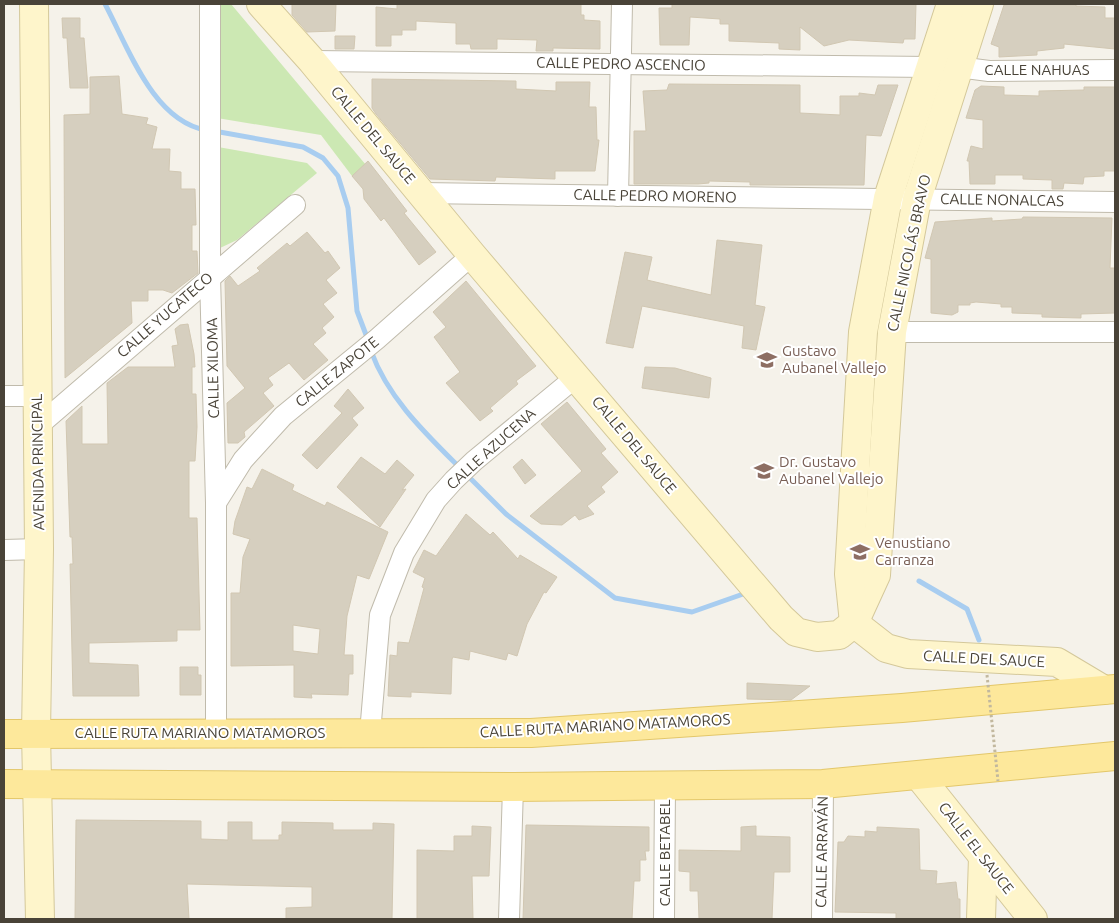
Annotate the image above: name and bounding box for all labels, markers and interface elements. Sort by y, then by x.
street label: CALLE PEDRO ASCENCIO [536,54,706,73]
street label: CALLE NAHUAS [984,61,1090,78]
street label: CALLE DEL SAUCE [328,83,419,187]
street label: CALLE NICOLÁS BRAVO [884,173,933,333]
street label: CALLE PEDRO MORENO [573,186,737,205]
street label: CALLE NONALCAS [940,190,1064,209]
street label: CALLE YUCATECO [113,269,216,361]
street label: CALLE XILOMA [203,317,222,419]
street label: CALLE ZAPOTE [292,333,382,410]
place label: Gustavo Aubanel Vallejo [782,342,887,376]
school or university icon: Gustavo Aubanel Vallejo [756,349,778,371]
street label: AVENIDA PRINCIPAL [28,393,47,531]
street label: CALLE DEL SAUCE [589,393,680,497]
street label: CALLE AZUCENA [443,404,539,493]
place label: Dr. Gustavo Aubanel Vallejo [779,453,884,487]
school or university icon: Dr. Gustavo Aubanel Vallejo [753,460,775,482]
place label: Venustiano Carranza [875,534,951,568]
school or university icon: Venustiano Carranza [849,541,871,563]
street label: CALLE DEL SAUCE [923,647,1045,670]
street label: CALLE RUTA MARIANO MATAMOROS [479,710,731,741]
street label: CALLE RUTA MARIANO MATAMOROS [75,724,326,741]
street label: CALLE ARRAYÁN [812,796,831,908]
street label: CALLE BETABEL [656,799,673,907]
street label: CALLE EL SAUCE [935,799,1017,897]

